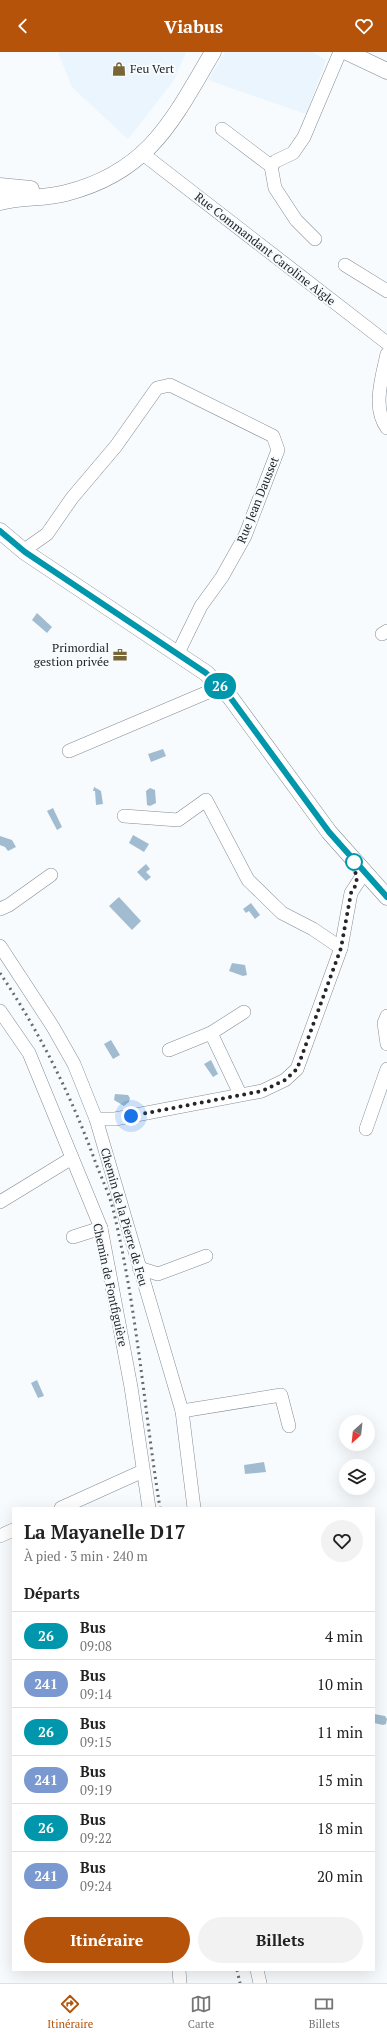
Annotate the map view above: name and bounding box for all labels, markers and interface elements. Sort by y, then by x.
text: Viabus [164,14,223,38]
icon: back [12,15,34,37]
icon: heart [353,15,375,37]
shop icon: Feu Vert [111,61,127,77]
place label: Feu Vert [130,61,175,76]
street label: Rue Commandant Caroline Aigle [192,189,339,308]
street label: Rue Jean Dausset [233,454,282,545]
place label: Primordial gestion privée [34,640,109,669]
office icon: Primordial gestion privée [112,647,128,663]
line badge: 26 [202,673,238,699]
text: 26 [212,676,228,695]
unlabelled marker [345,853,363,871]
your location [121,1106,141,1126]
street label: Chemin de la Pierre de Feu [98,1146,151,1288]
street label: Chemin de Fontfiguière [90,1222,131,1348]
north arrow [339,1415,375,1451]
map controls [339,1415,375,1495]
button: layers [339,1459,375,1495]
text: La Mayanelle D17 [24,1519,186,1544]
button: heart [321,1520,363,1562]
text: À pied · 3 min · 240 m [24,1547,148,1565]
text: Départs [24,1583,80,1603]
text: Bus [80,1617,106,1637]
text: 26 [38,1626,54,1645]
text: 4 min [325,1626,363,1646]
text: 09:08 [80,1637,112,1655]
text: Bus [80,1665,106,1685]
text: 241 [34,1674,58,1693]
text: 10 min [317,1674,363,1694]
text: 09:14 [80,1685,112,1703]
text: Bus [80,1713,106,1733]
text: 26 [38,1722,54,1741]
text: 11 min [317,1722,363,1742]
text: 09:15 [80,1733,112,1751]
text: Bus [80,1761,106,1781]
text: 241 [34,1770,58,1789]
text: 15 min [317,1770,363,1790]
text: 09:19 [80,1781,112,1799]
text: Bus [80,1809,106,1829]
text: 26 [38,1818,54,1837]
text: 18 min [317,1818,363,1838]
text: 09:22 [80,1829,112,1847]
text: Bus [80,1857,106,1877]
text: 241 [34,1866,58,1885]
text: 20 min [317,1866,363,1886]
text: 09:24 [80,1877,112,1895]
button: Itinéraire [24,1917,190,1963]
button: Billets [198,1917,363,1963]
tab: Itinéraire [47,1993,93,2031]
tab: Carte [188,1993,214,2031]
tab: Billets [309,1993,340,2031]

